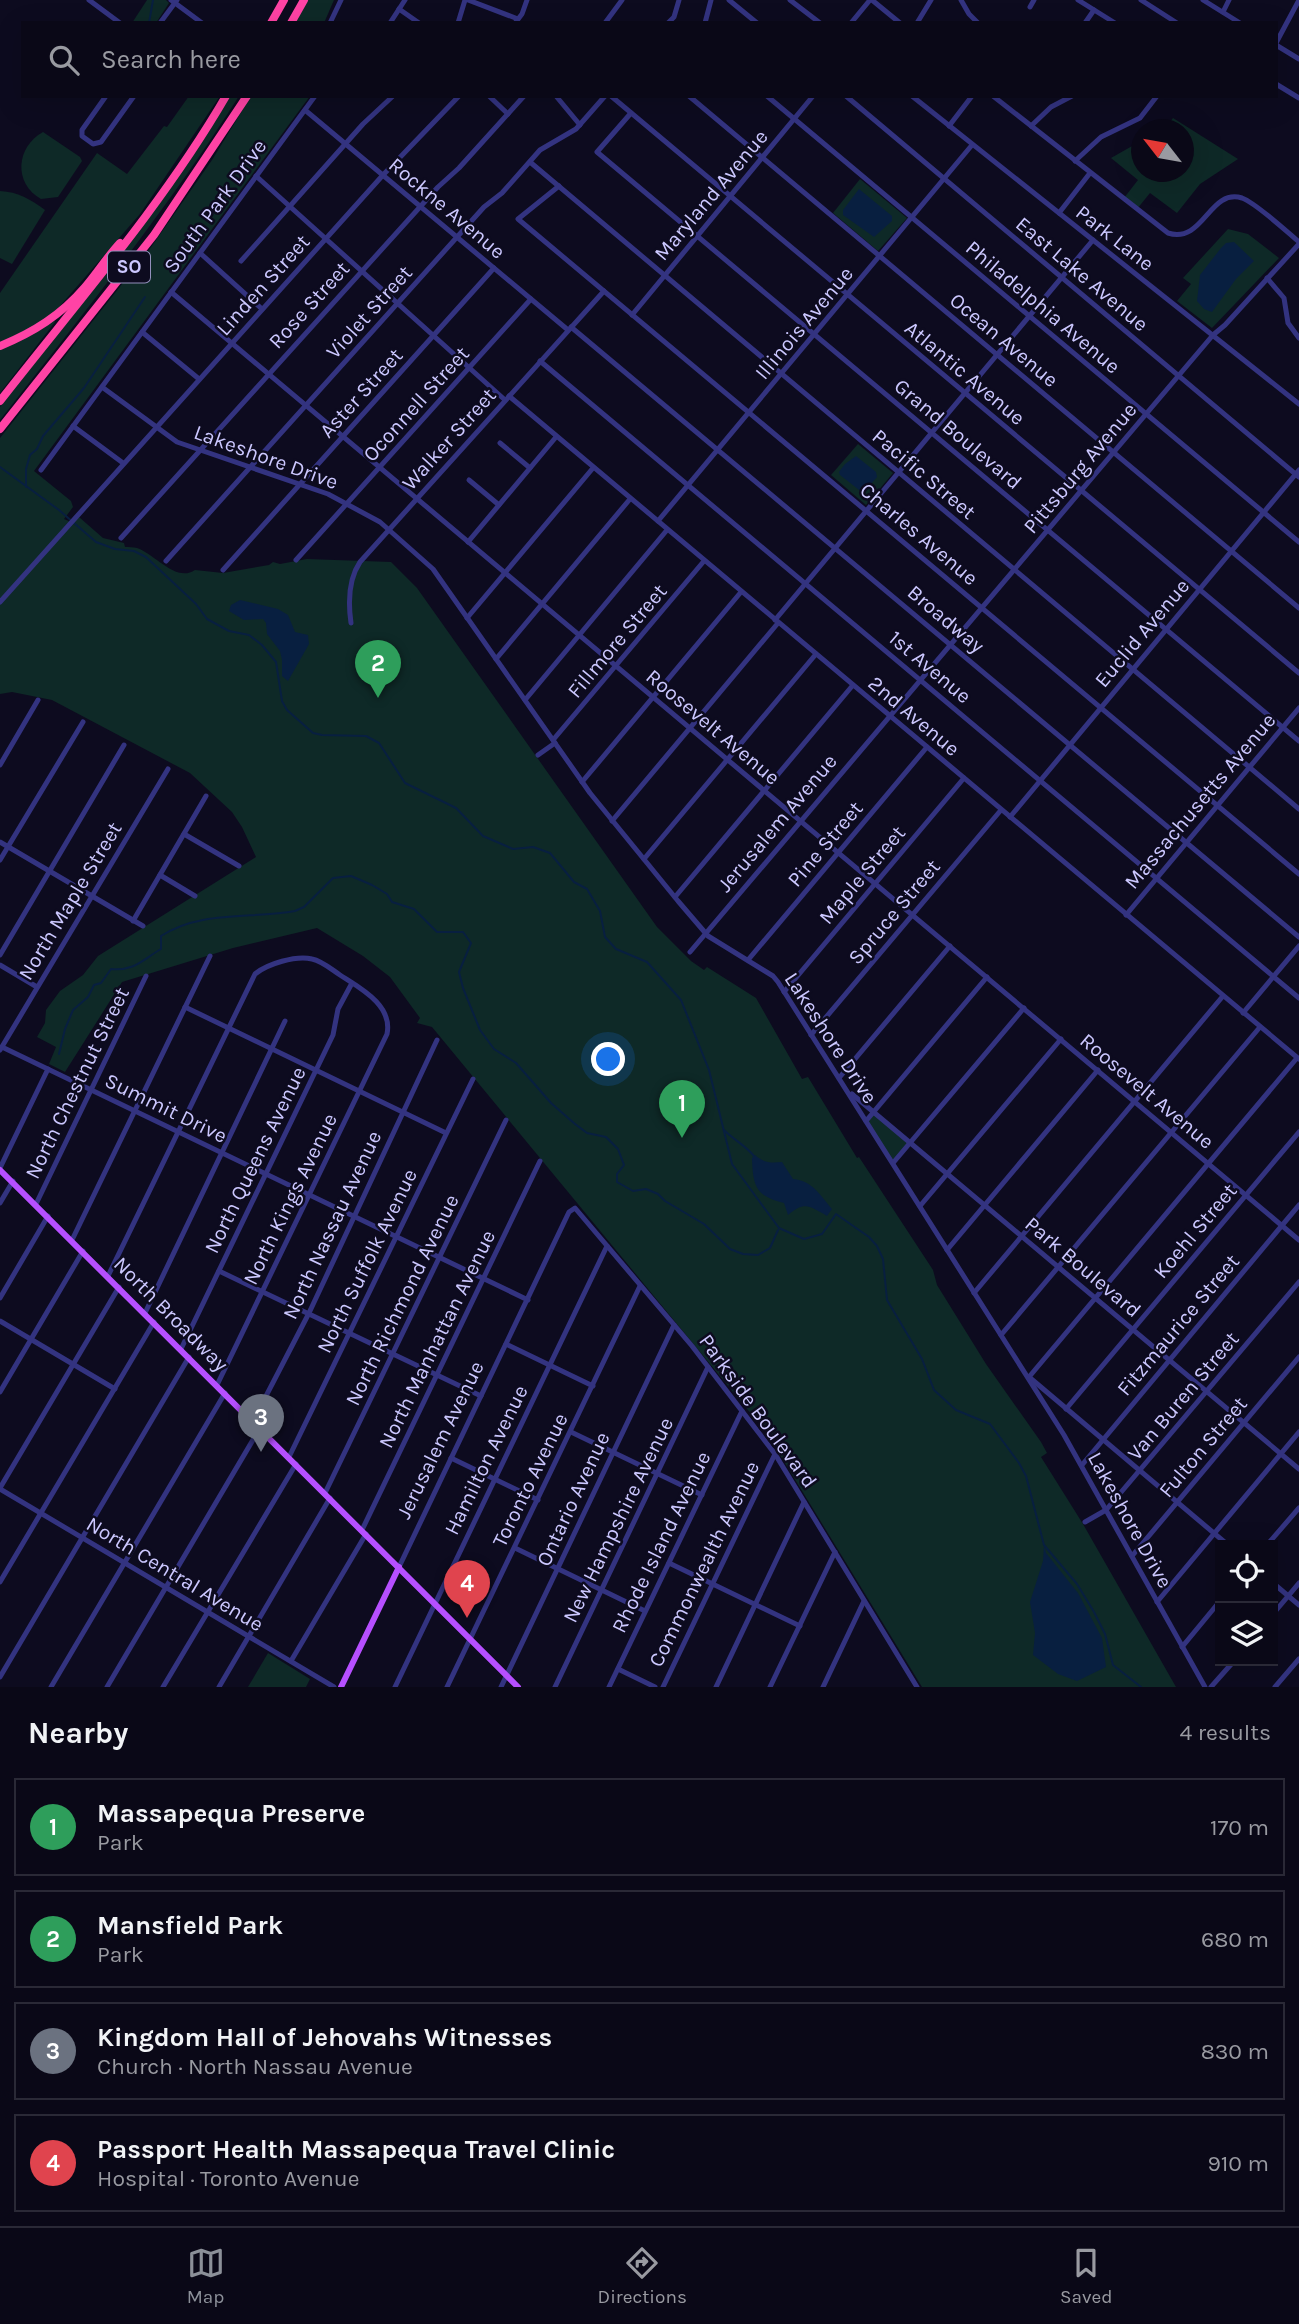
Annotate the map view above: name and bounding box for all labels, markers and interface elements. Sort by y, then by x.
search box [21,21,1278,98]
icon: search [45,41,83,79]
text: Search here [101,44,241,75]
north arrow [1131,119,1194,182]
street label: Maryland Avenue [649,125,773,265]
street label: South Park Drive [159,135,271,277]
street label: Rockne Avenue [384,152,510,264]
street label: Park Lane [1071,200,1159,276]
street label: East Lake Avenue [1011,212,1153,336]
street label: Linden Street [211,230,315,340]
street label: Philadelphia Avenue [961,235,1125,379]
road number: SO [108,252,150,282]
street label: Rose Street [264,256,354,353]
street label: Violet Street [321,261,417,363]
street label: Illinois Avenue [750,262,858,384]
street label: Ocean Avenue [945,288,1063,392]
street label: Atlantic Avenue [900,316,1030,430]
street label: Oconnell Street [358,341,474,466]
street label: Aster Street [315,343,407,443]
street label: Grand Boulevard [889,374,1027,494]
street label: Walker Street [397,383,501,495]
street label: Pittsburg Avenue [1018,398,1142,538]
street label: Lakeshore Drive [191,420,341,494]
street label: Pacific Street [868,424,981,524]
street label: Charles Avenue [855,478,983,590]
street label: Euclid Avenue [1090,574,1194,692]
street label: Fillmore Street [562,579,672,703]
street label: Broadway [903,580,989,658]
street label: 1st Avenue [884,626,976,708]
pin: 2 [355,640,401,698]
street label: Roosevelt Avenue [641,664,785,790]
street label: 2nd Avenue [864,671,964,761]
street label: Massachusetts Avenue [1119,708,1281,894]
street label: Jerusalem Avenue [712,749,842,897]
street label: Pine Street [782,796,868,892]
street label: North Maple Street [13,818,127,984]
street label: Maple Street [814,821,910,929]
street label: Spruce Street [843,855,945,969]
street label: Lakeshore Drive [780,968,882,1108]
street label: North Chestnut Street [20,983,134,1183]
street label: Roosevelt Avenue [1075,1028,1219,1154]
your location [591,1042,625,1076]
street label: North Queens Avenue [199,1063,311,1257]
street label: Summit Drive [101,1068,231,1148]
pin: 1 [659,1080,705,1138]
street label: North Kings Avenue [238,1109,342,1289]
street label: North Nassau Avenue [278,1127,386,1323]
street label: North Suffolk Avenue [312,1165,422,1357]
street label: Koehl Street [1148,1179,1242,1283]
street label: North Richmond Avenue [340,1190,464,1410]
street label: Park Boulevard [1020,1212,1146,1322]
street label: North Manhattan Avenue [374,1226,500,1452]
street label: Fitzmaurice Street [1112,1249,1244,1401]
street label: North Broadway [109,1252,233,1376]
street label: Van Buren Street [1122,1327,1244,1465]
street label: Parkside Boulevard [694,1329,822,1493]
street label: Jerusalem Avenue [391,1357,489,1523]
street label: Hamilton Avenue [439,1381,533,1539]
street label: Fulton Street [1154,1392,1252,1502]
pin: 3 [238,1394,284,1452]
street label: Toronto Avenue [487,1409,573,1551]
street label: New Hampshire Avenue [558,1413,678,1627]
street label: Ontario Avenue [531,1428,615,1570]
street label: Rhode Island Avenue [607,1447,715,1637]
street label: Lakeshore Drive [1083,1448,1177,1592]
street label: Commonwealth Avenue [644,1457,764,1671]
street label: North Central Avenue [82,1512,268,1636]
map controls [1215,1540,1278,1666]
button: locate [1215,1540,1278,1603]
pin: 4 [444,1560,490,1618]
button: layers [1215,1603,1278,1666]
text: Nearby [28,1715,128,1751]
text: 4 results [1179,1719,1271,1746]
text: Massapequa Preserve [97,1798,365,1829]
text: 1 [49,1814,57,1841]
text: 170 m [1210,1814,1269,1841]
text: Park [97,1829,144,1856]
text: Mansfield Park [97,1910,283,1941]
text: 2 [46,1926,60,1953]
text: 680 m [1201,1926,1269,1953]
text: Park [97,1941,144,1968]
text: Kingdom Hall of Jehovahs Witnesses [97,2022,552,2053]
text: 3 [46,2038,60,2065]
text: 830 m [1201,2038,1269,2065]
text: Church · North Nassau Avenue [97,2053,413,2080]
text: Passport Health Massapequa Travel Clinic [97,2134,615,2165]
text: 4 [46,2150,60,2177]
text: 910 m [1207,2150,1269,2177]
text: Hospital · Toronto Avenue [97,2165,360,2192]
tab: Map [187,2244,225,2308]
tab: Directions [598,2244,687,2308]
tab: Saved [1060,2244,1112,2308]

